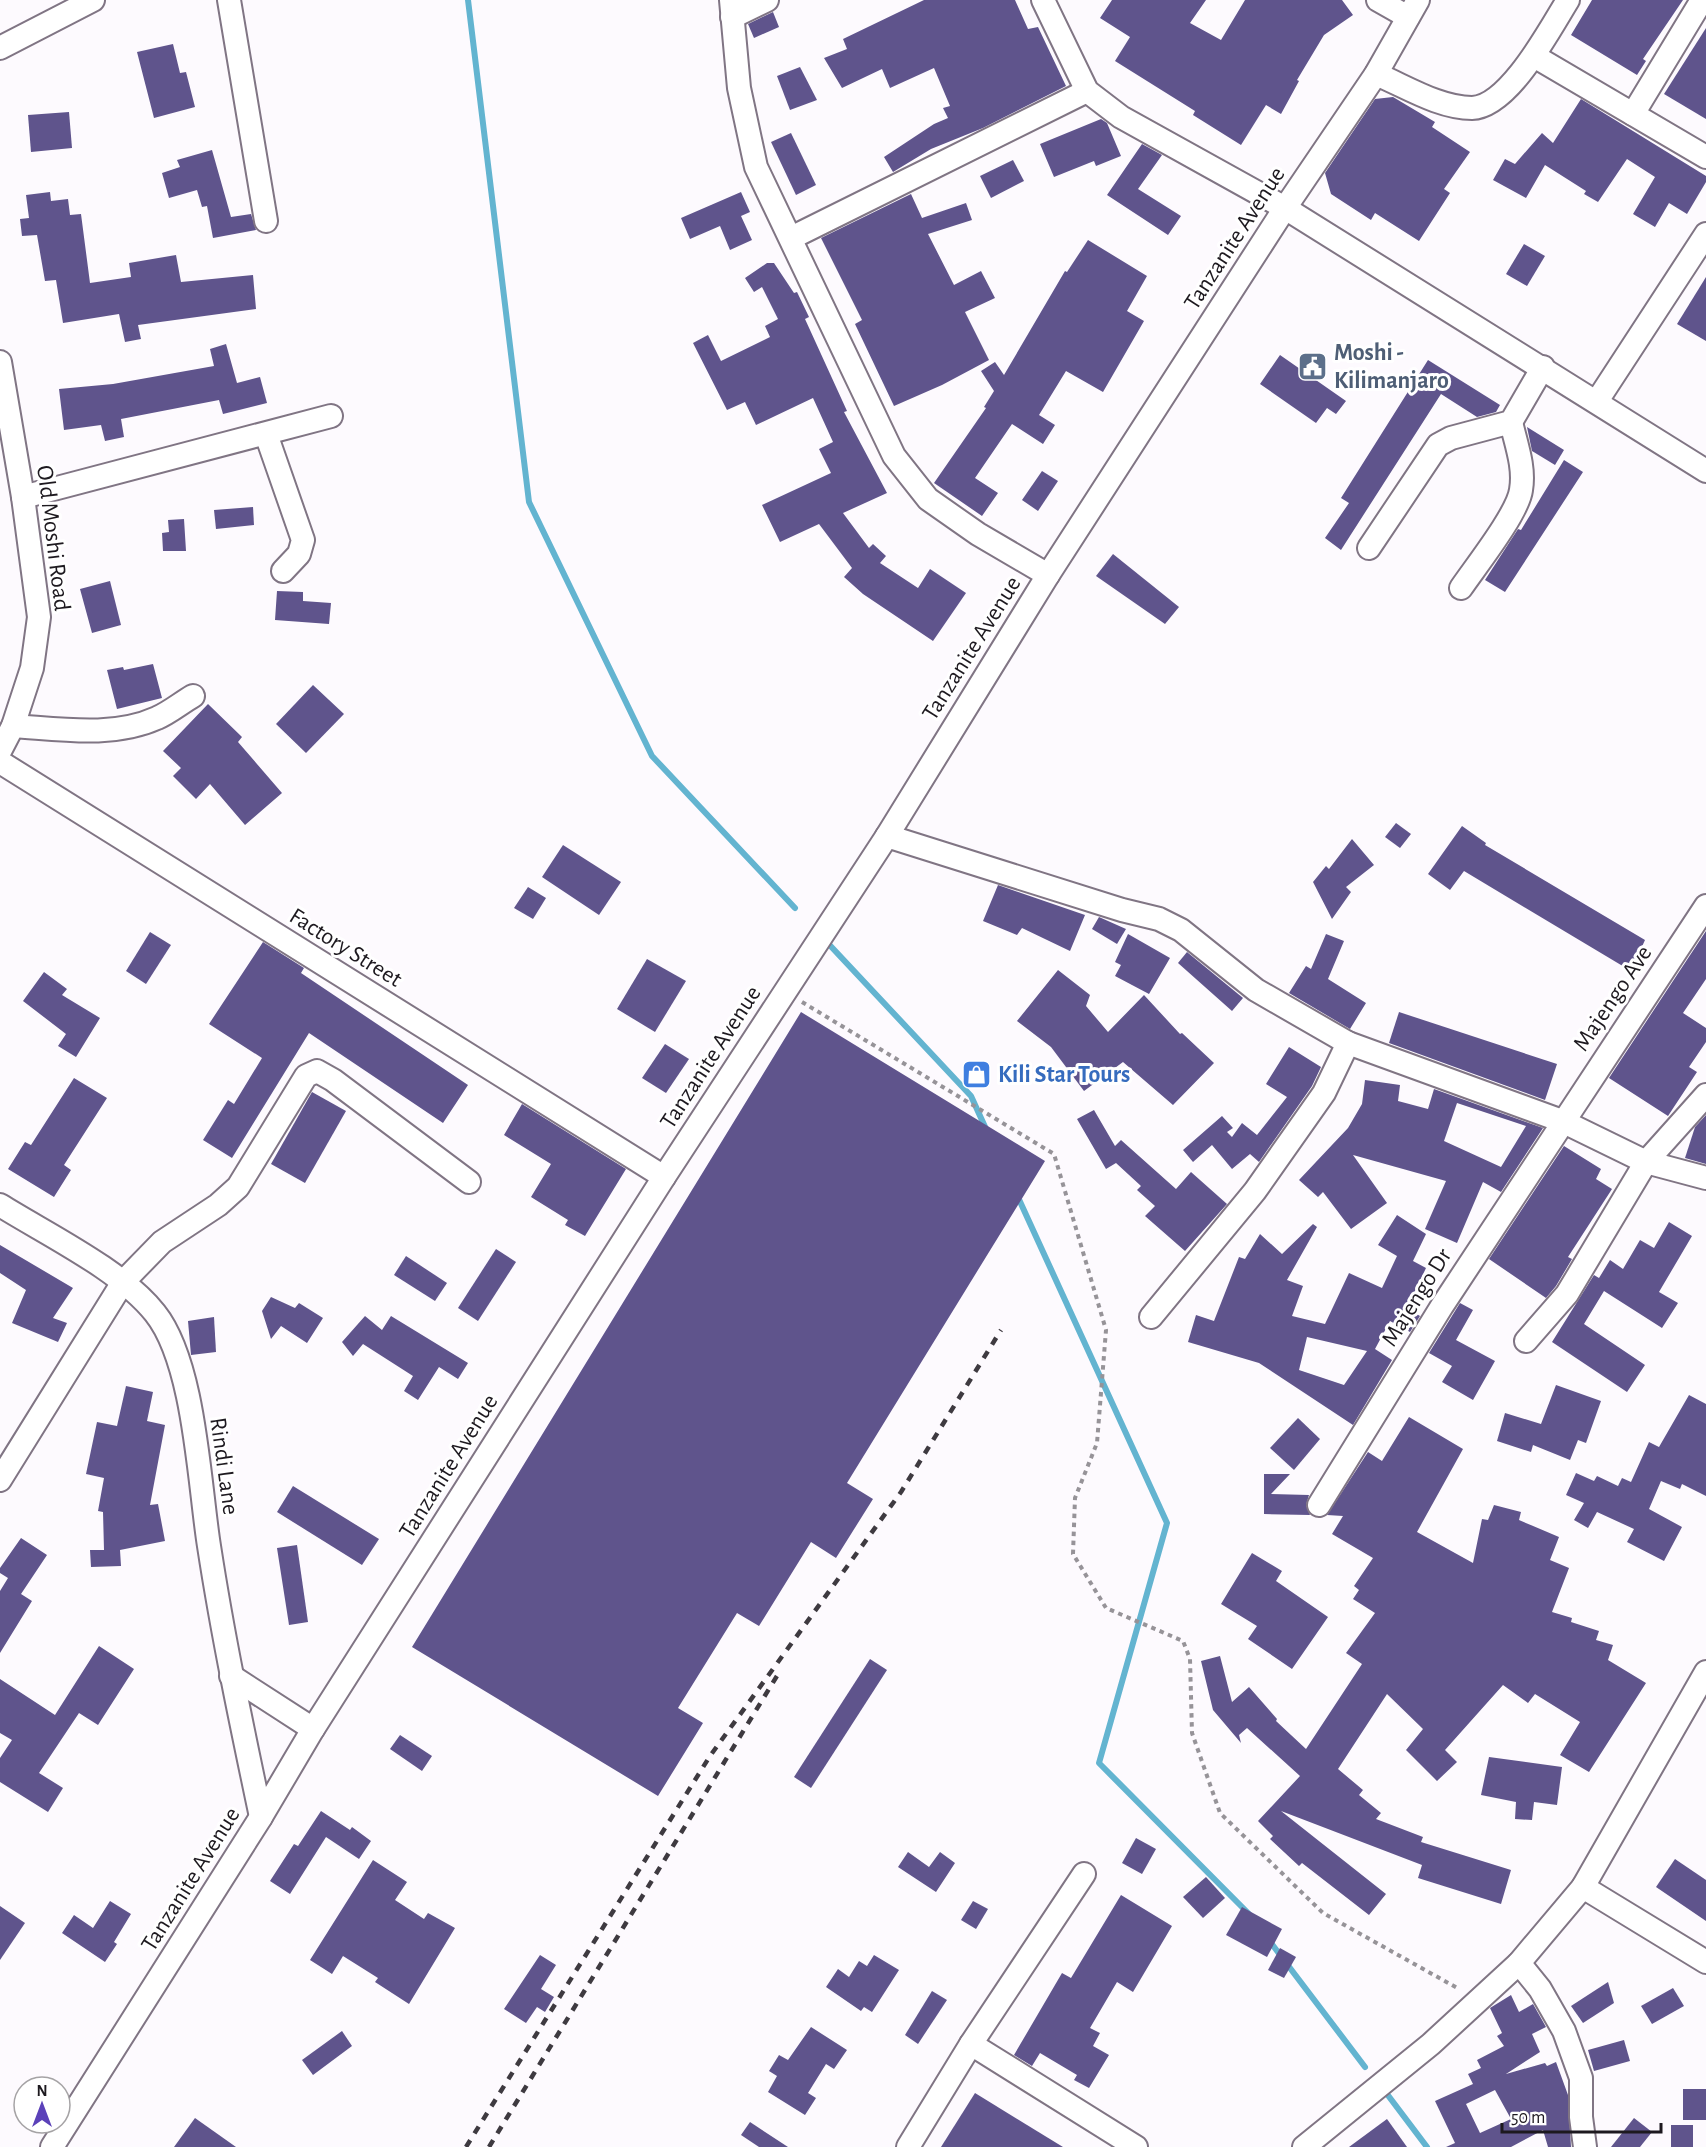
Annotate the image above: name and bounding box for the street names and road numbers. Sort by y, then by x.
street label: Tanzanite Avenue [1180,163,1290,314]
street label: Old Moshi Road [32,464,74,612]
street label: Tanzanite Avenue [918,572,1026,725]
street label: Factory Street [285,904,406,992]
street label: Majengo Ave [1569,942,1657,1056]
street label: Tanzanite Avenue [656,982,766,1133]
street label: Majengo Dr [1377,1244,1456,1351]
street label: Tanzanite Avenue [395,1390,503,1543]
street label: Rindi Lane [205,1416,243,1516]
street label: Tanzanite Avenue [137,1803,245,1956]

